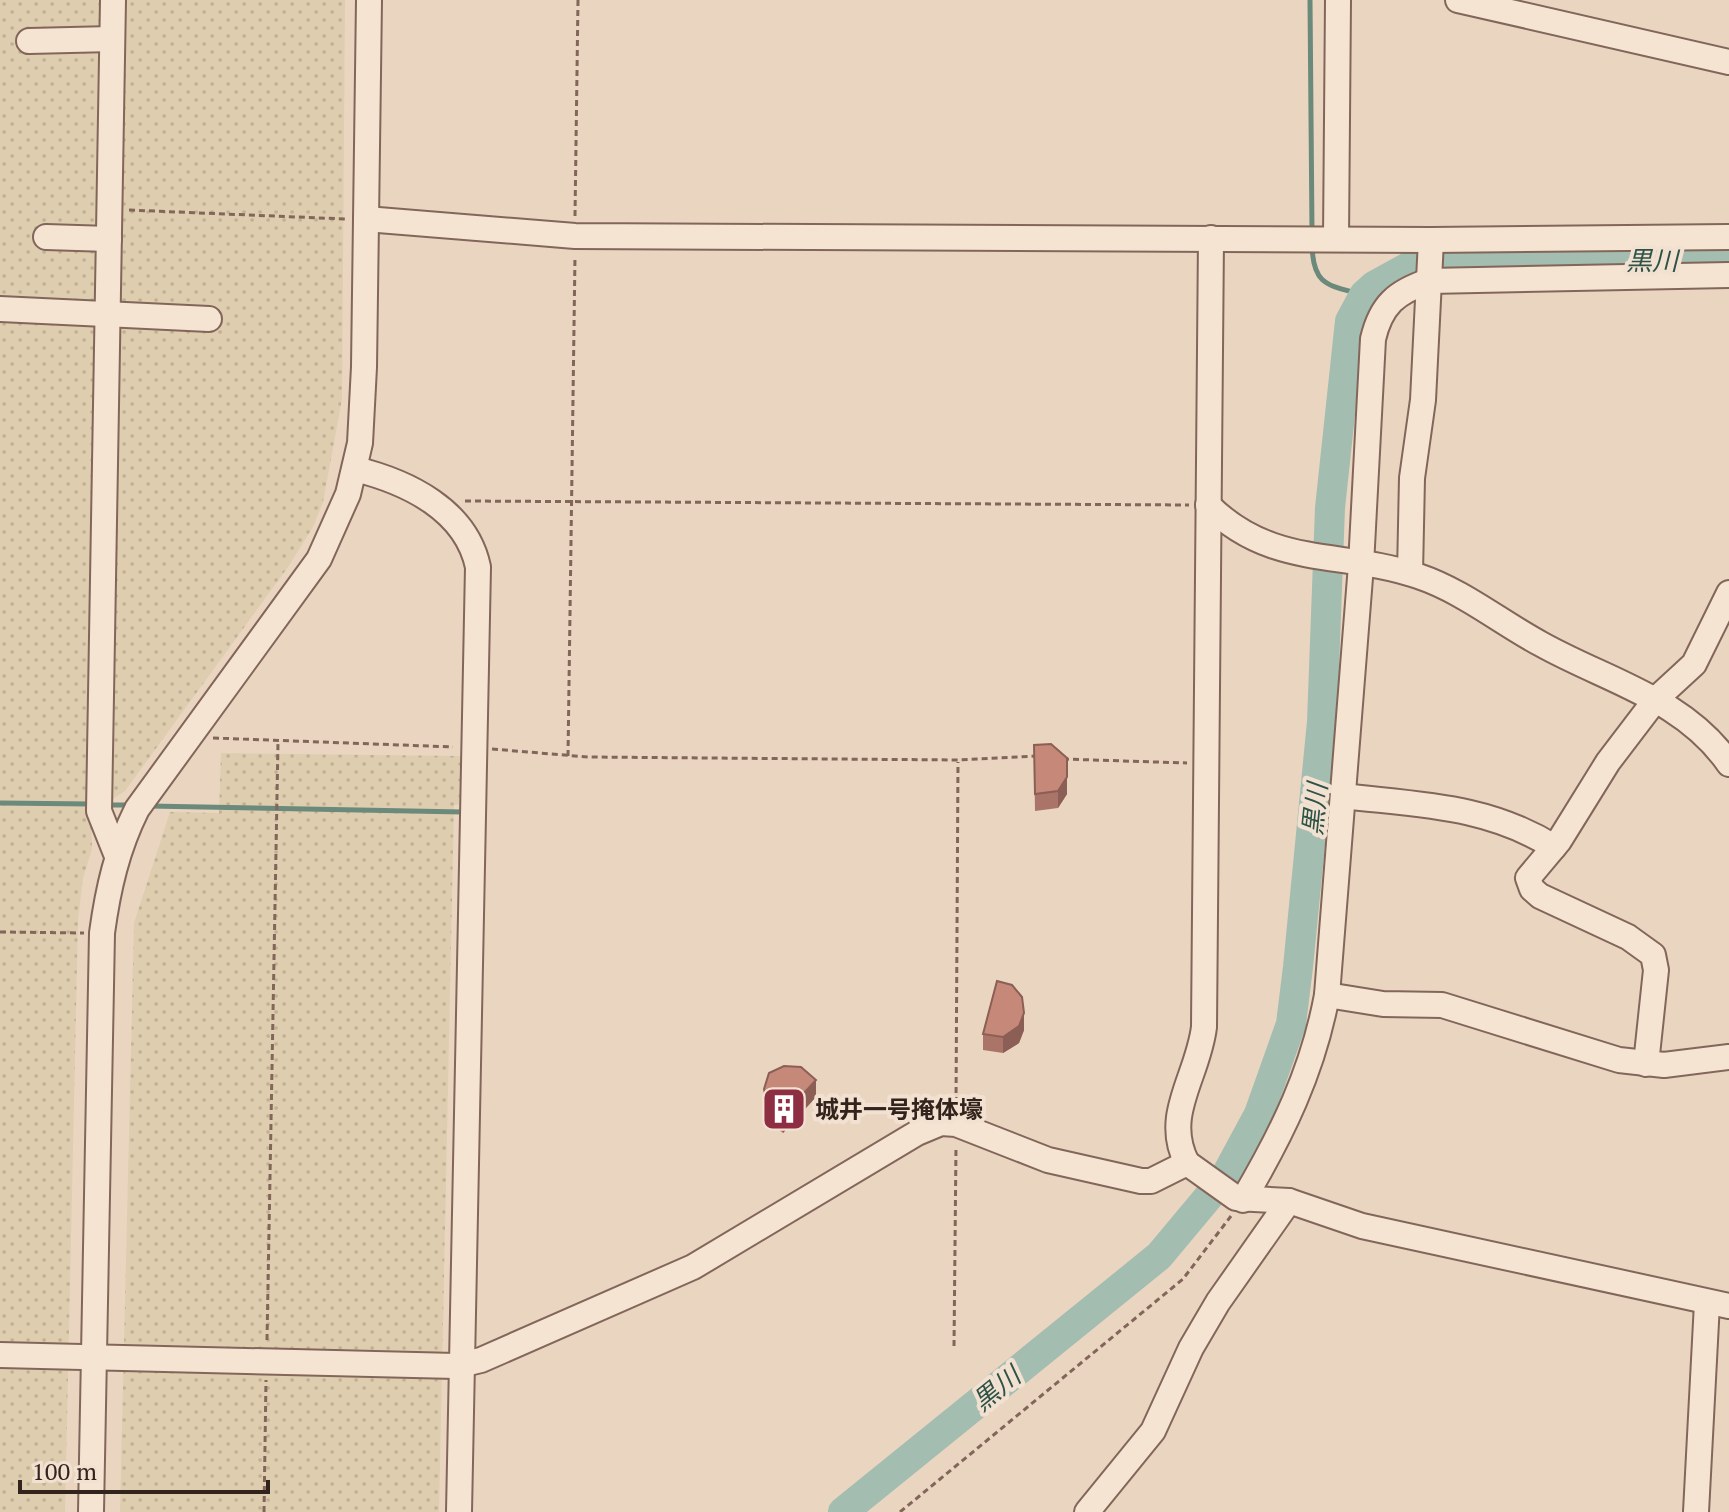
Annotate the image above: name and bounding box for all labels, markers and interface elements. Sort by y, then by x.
water label: 黒川 [1626,243,1681,277]
water label: 黒川 [1294,778,1334,837]
building icon: 城井一号掩体壕 [760,1085,808,1133]
place label: 城井一号掩体壕 [815,1093,983,1125]
water label: 黒川 [965,1357,1029,1418]
scale bar [20,1444,268,1494]
text: 100 m [32,1455,97,1487]

